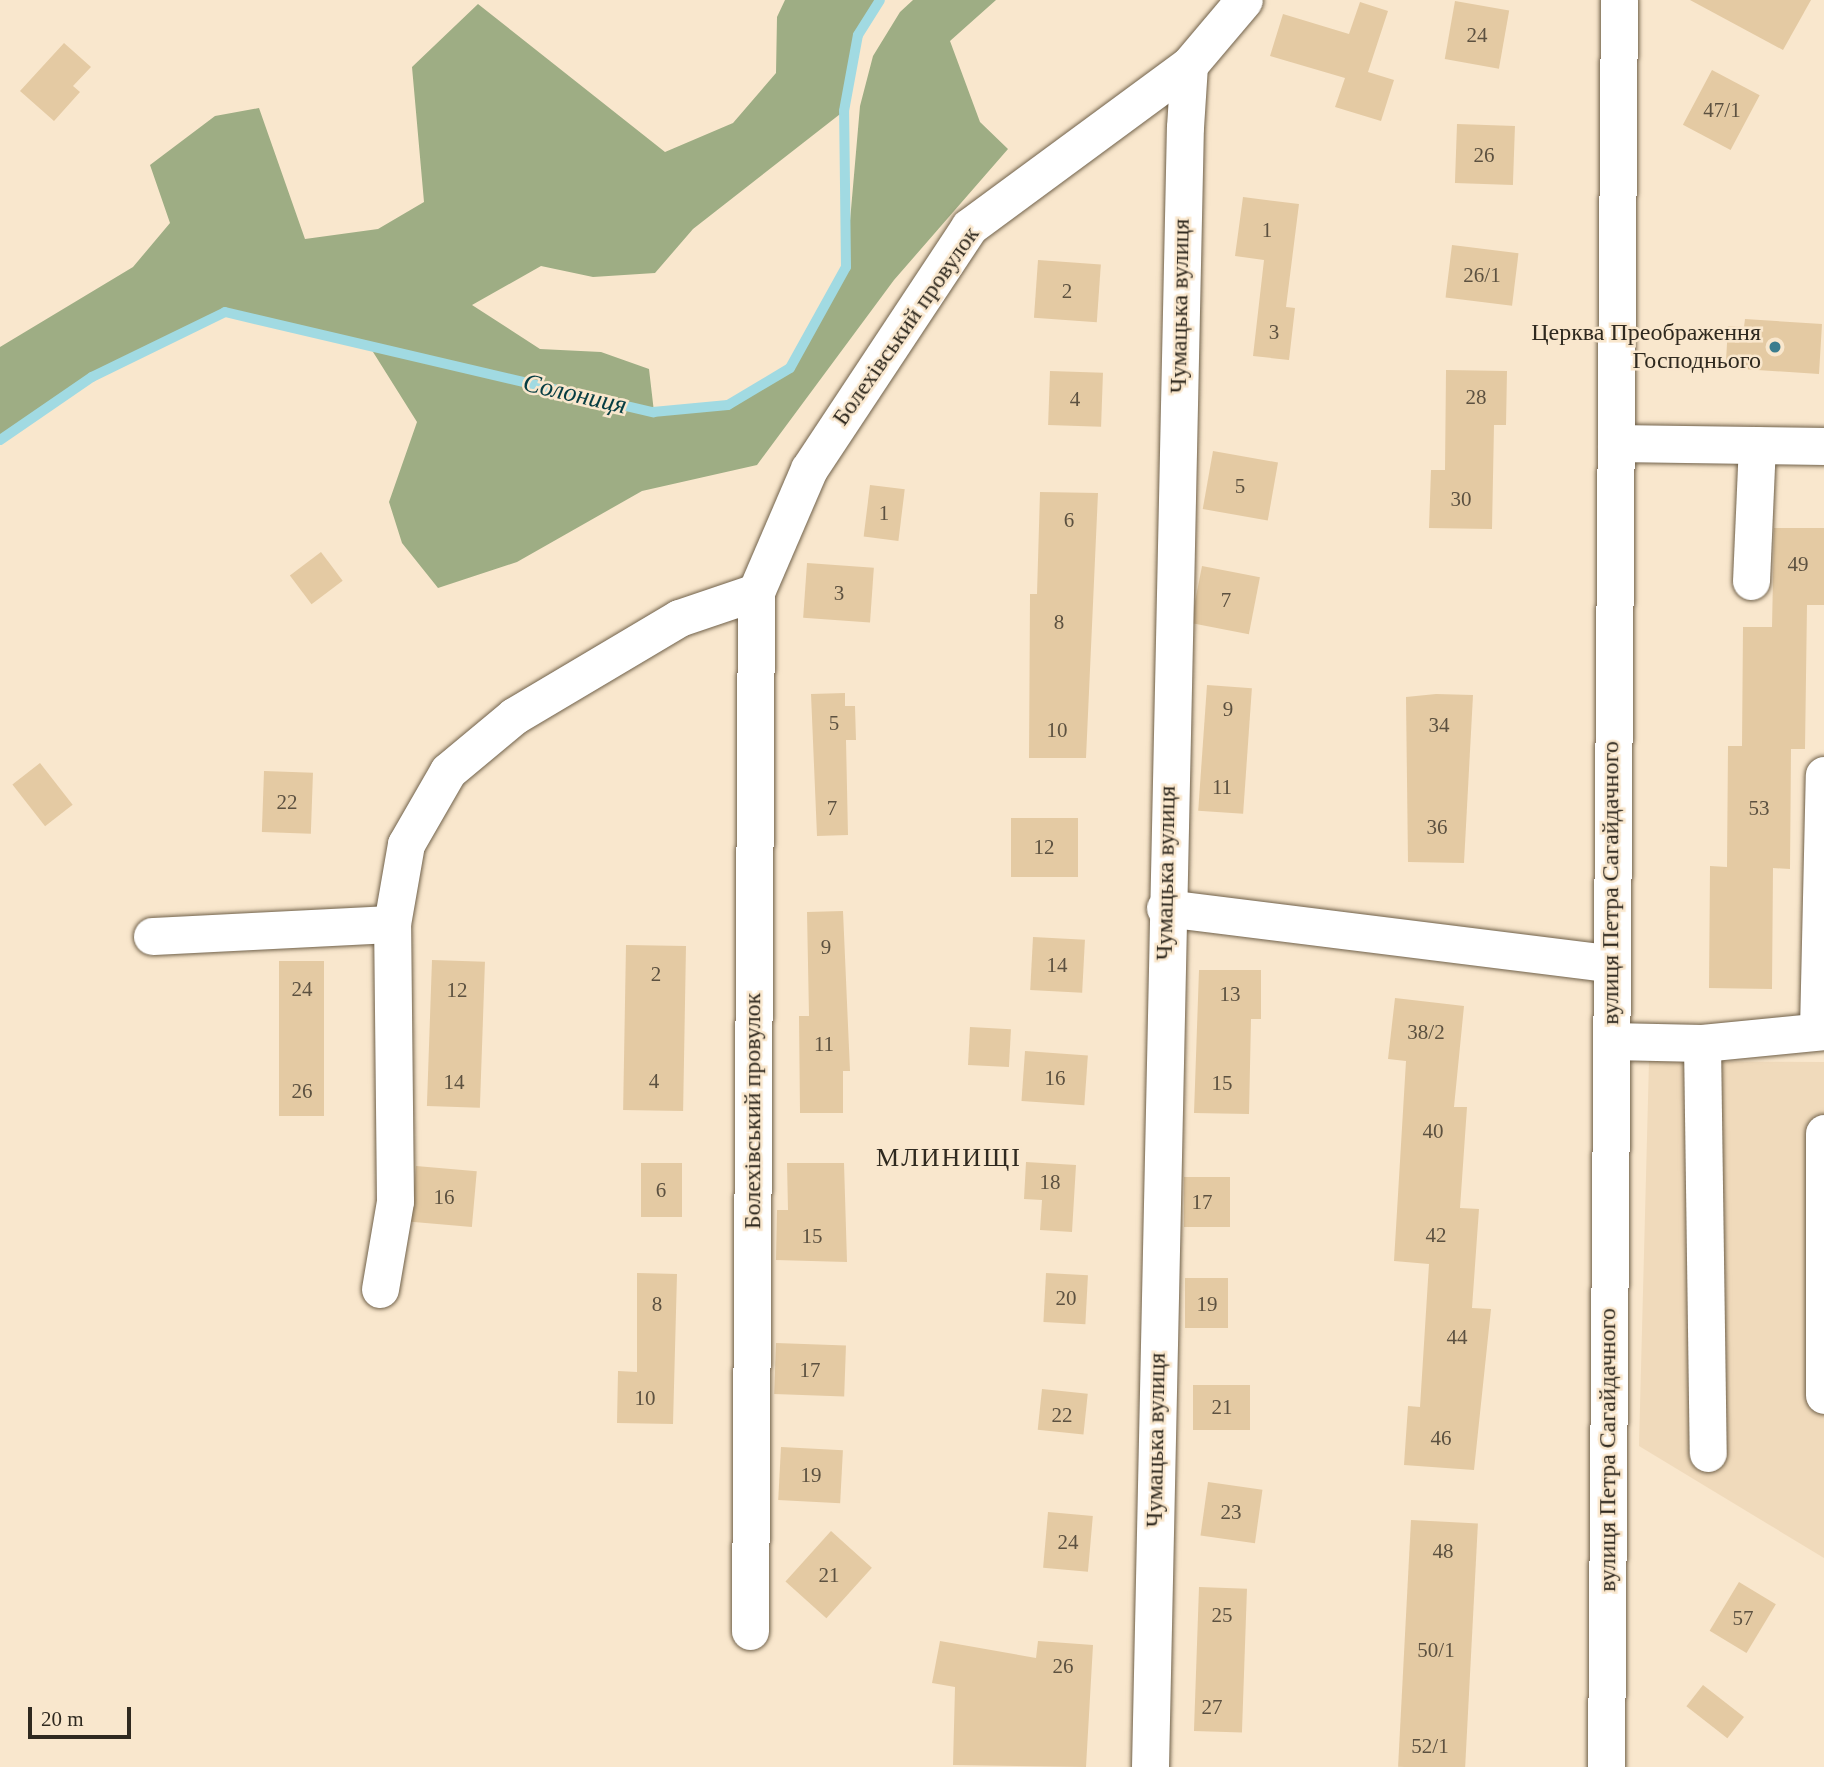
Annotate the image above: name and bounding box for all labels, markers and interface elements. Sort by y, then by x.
house number: 24 [1466,22,1488,48]
house number: 47/1 [1703,97,1741,123]
house number: 26 [1474,142,1494,168]
house number: 1 [1262,217,1272,243]
street label: Чумацька вулиця [1164,218,1196,394]
street label: Болехівський провулок [826,221,986,431]
house number: 26/1 [1463,262,1501,288]
house number: 2 [1062,278,1072,304]
house number: 3 [1269,319,1279,345]
place label: Церква Преображення Господнього [1531,319,1761,375]
marker: Церква Преображення Господнього [1767,339,1783,355]
water label: Солониця [520,367,630,421]
house number: 28 [1466,384,1486,410]
house number: 4 [1070,386,1080,412]
house number: 5 [1235,473,1245,499]
house number: 30 [1450,486,1472,512]
house number: 1 [879,500,889,526]
house number: 6 [1064,507,1074,533]
house number: 49 [1787,551,1808,577]
house number: 3 [834,580,844,606]
house number: 7 [1221,587,1231,613]
house number: 8 [1054,609,1064,635]
house number: 9 [1223,696,1233,722]
house number: 5 [829,710,839,736]
house number: 34 [1428,712,1450,738]
house number: 10 [1046,717,1068,743]
street label: вулиця Петра Сагайдачного [1597,741,1625,1025]
house number: 11 [1212,774,1232,800]
street label: Чумацька вулиця [1150,785,1182,961]
house number: 22 [276,789,298,815]
house number: 7 [827,795,837,821]
house number: 53 [1748,795,1770,821]
house number: 36 [1426,814,1448,840]
house number: 12 [1034,834,1054,860]
house number: 9 [821,934,831,960]
house number: 14 [1046,952,1068,978]
house number: 2 [651,961,661,987]
house number: 24 [292,976,312,1002]
house number: 12 [447,977,468,1003]
house number: 13 [1220,981,1240,1007]
street label: Болехівський провулок [739,993,767,1229]
house number: 38/2 [1407,1019,1445,1045]
house number: 11 [814,1031,834,1057]
house number: 16 [1044,1065,1066,1091]
house number: 4 [649,1068,659,1094]
house number: 14 [444,1069,464,1095]
house number: 15 [1212,1070,1232,1096]
house number: 26 [292,1078,312,1104]
house number: 40 [1422,1118,1444,1144]
district label: МЛИНИЩІ [877,1142,1021,1174]
house number: 18 [1040,1169,1060,1195]
house number: 6 [656,1177,666,1203]
house number: 16 [434,1184,454,1210]
house number: 17 [1192,1189,1212,1215]
house number: 42 [1426,1222,1446,1248]
house number: 15 [802,1223,822,1249]
house number: 20 [1056,1285,1076,1311]
house number: 8 [652,1291,662,1317]
house number: 19 [1196,1291,1218,1317]
street label: вулиця Петра Сагайдачного [1594,1308,1622,1592]
house number: 44 [1446,1324,1468,1350]
street label: Чумацька вулиця [1140,1352,1172,1528]
house number: 17 [800,1357,820,1383]
house number: 10 [634,1385,656,1411]
house number: 21 [1212,1394,1232,1420]
house number: 22 [1052,1402,1072,1428]
house number: 46 [1430,1425,1452,1451]
house number: 19 [800,1462,822,1488]
house number: 23 [1220,1499,1242,1525]
house number: 24 [1058,1529,1078,1555]
house number: 48 [1432,1538,1454,1564]
house number: 21 [818,1562,840,1588]
house number: 25 [1212,1602,1232,1628]
house number: 57 [1732,1605,1754,1631]
house number: 50/1 [1417,1637,1455,1663]
house number: 26 [1052,1653,1074,1679]
scale bar [32,1694,135,1738]
house number: 27 [1202,1694,1222,1720]
text: 20 m [41,1707,84,1731]
house number: 52/1 [1411,1733,1449,1759]

